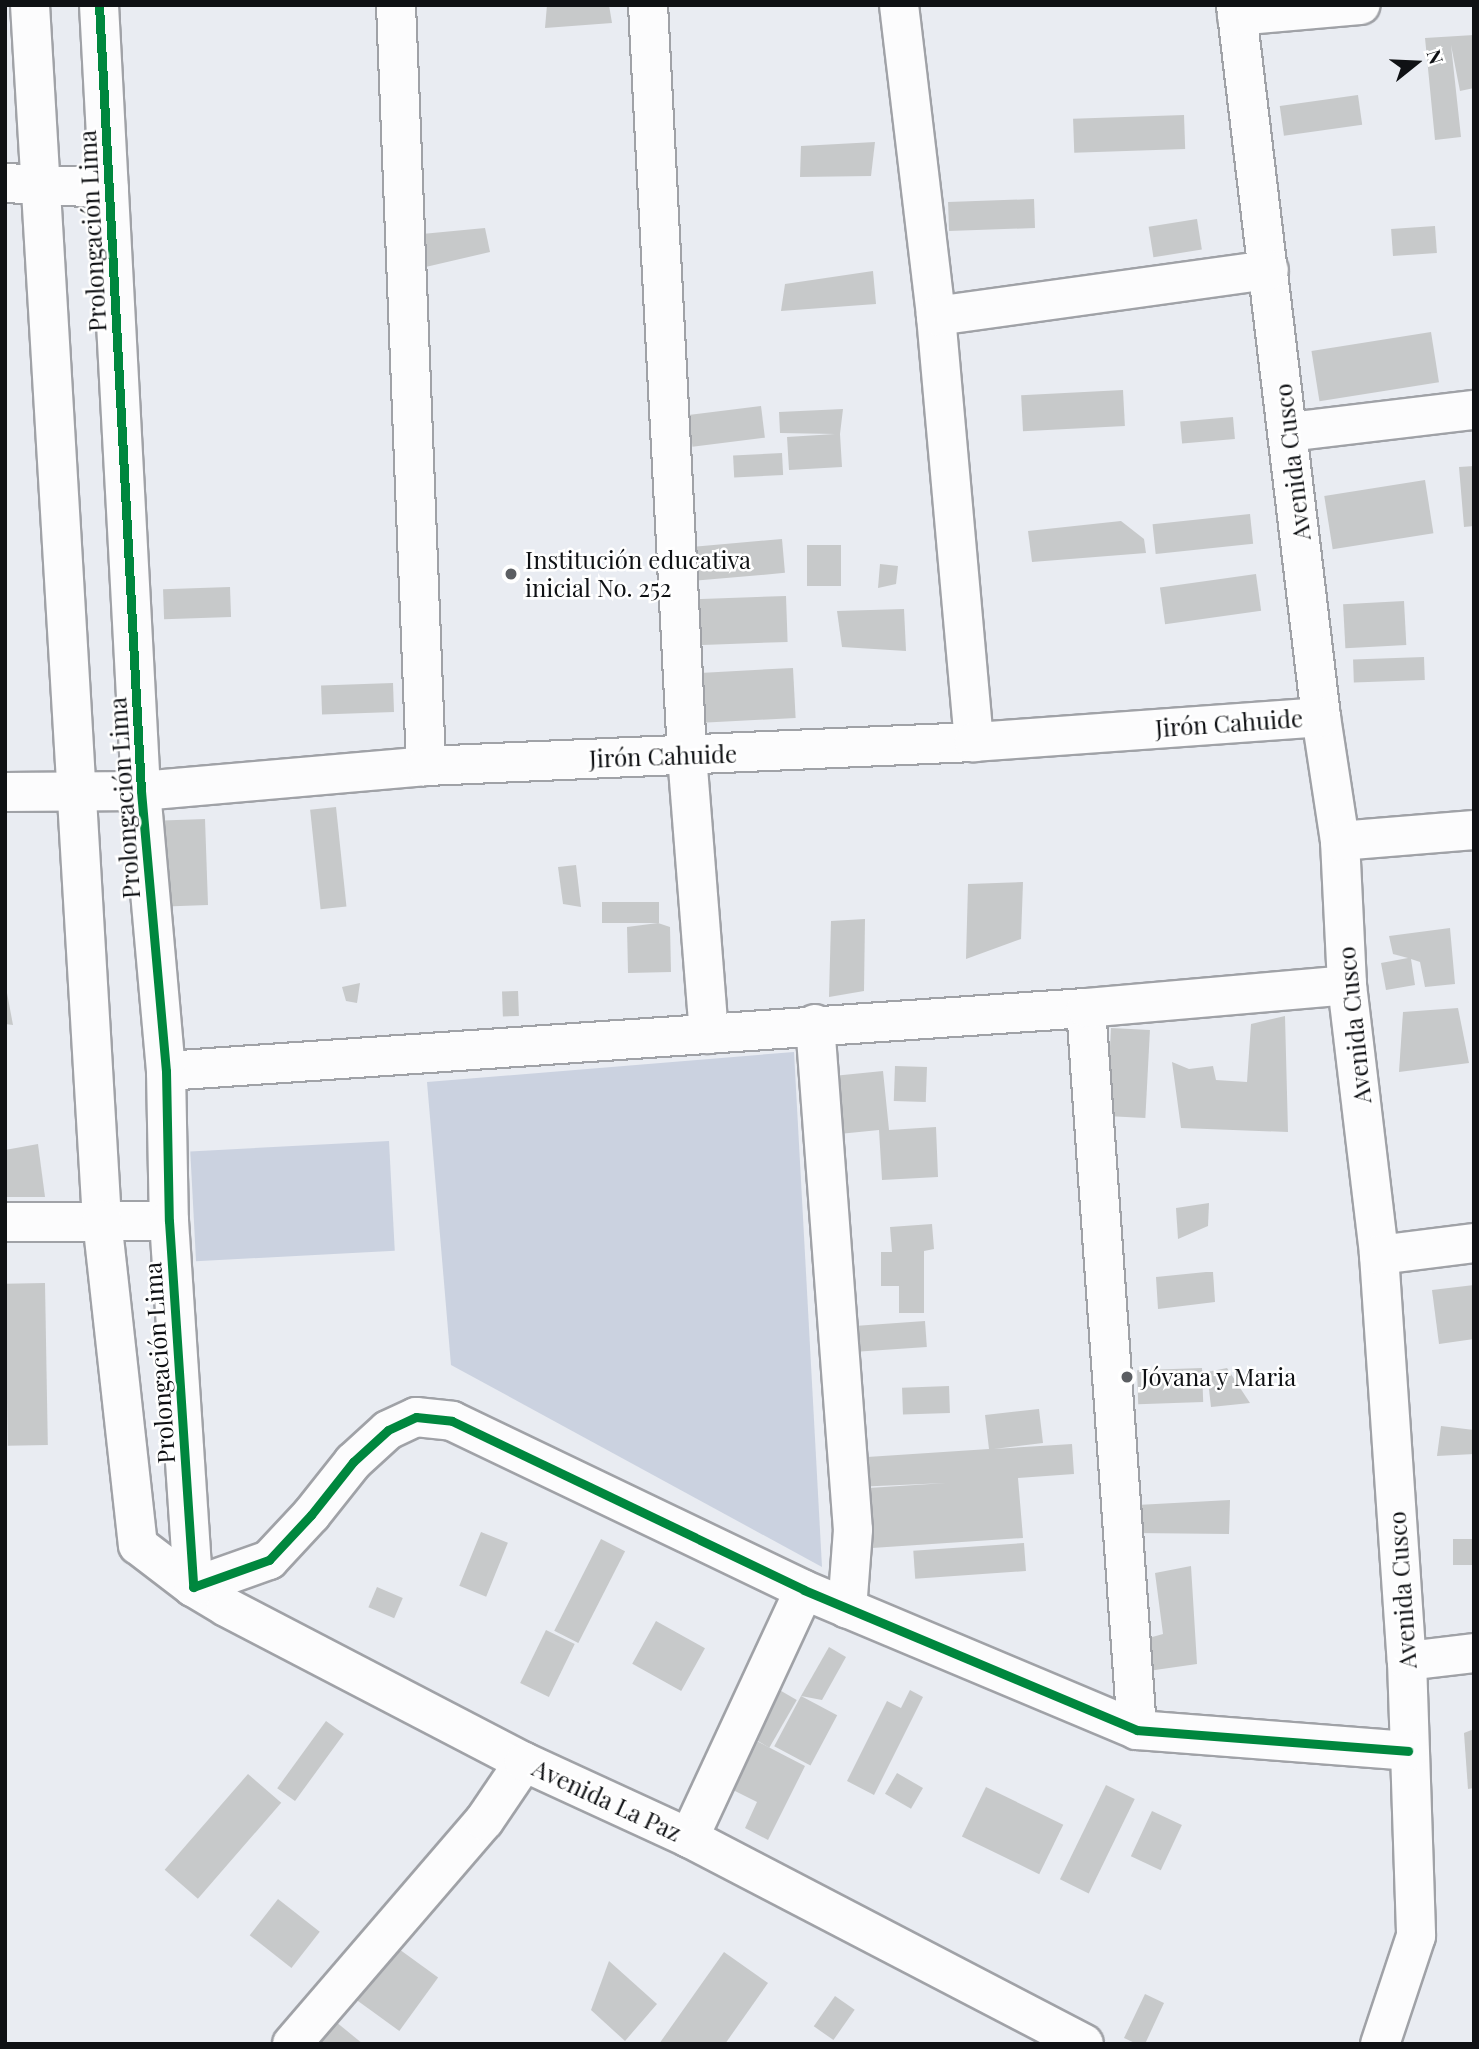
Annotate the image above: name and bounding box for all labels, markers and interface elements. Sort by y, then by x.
north arrow [1381,28,1451,98]
text: N [1421,46,1450,67]
street label: Prolongación Lima [72,129,112,333]
street label: Avenida Cusco [1268,382,1316,542]
place label: Institución educativa inicial No. 252 [525,546,751,602]
marker: Institución educativa inicial No. 252 [503,566,519,582]
street label: Prolongación Lima [103,696,145,900]
street label: Jirón Cahuide [1154,703,1304,743]
street label: Jirón Cahuide [589,739,737,773]
street label: Avenida Cusco [1331,945,1377,1105]
street label: Prolongación Lima [138,1261,180,1465]
place label: Jóvana y Maria [1141,1363,1298,1391]
marker: Jóvana y Maria [1119,1369,1135,1385]
street label: Avenida Cusco [1382,1510,1422,1670]
street label: Avenida La Paz [528,1753,686,1847]

